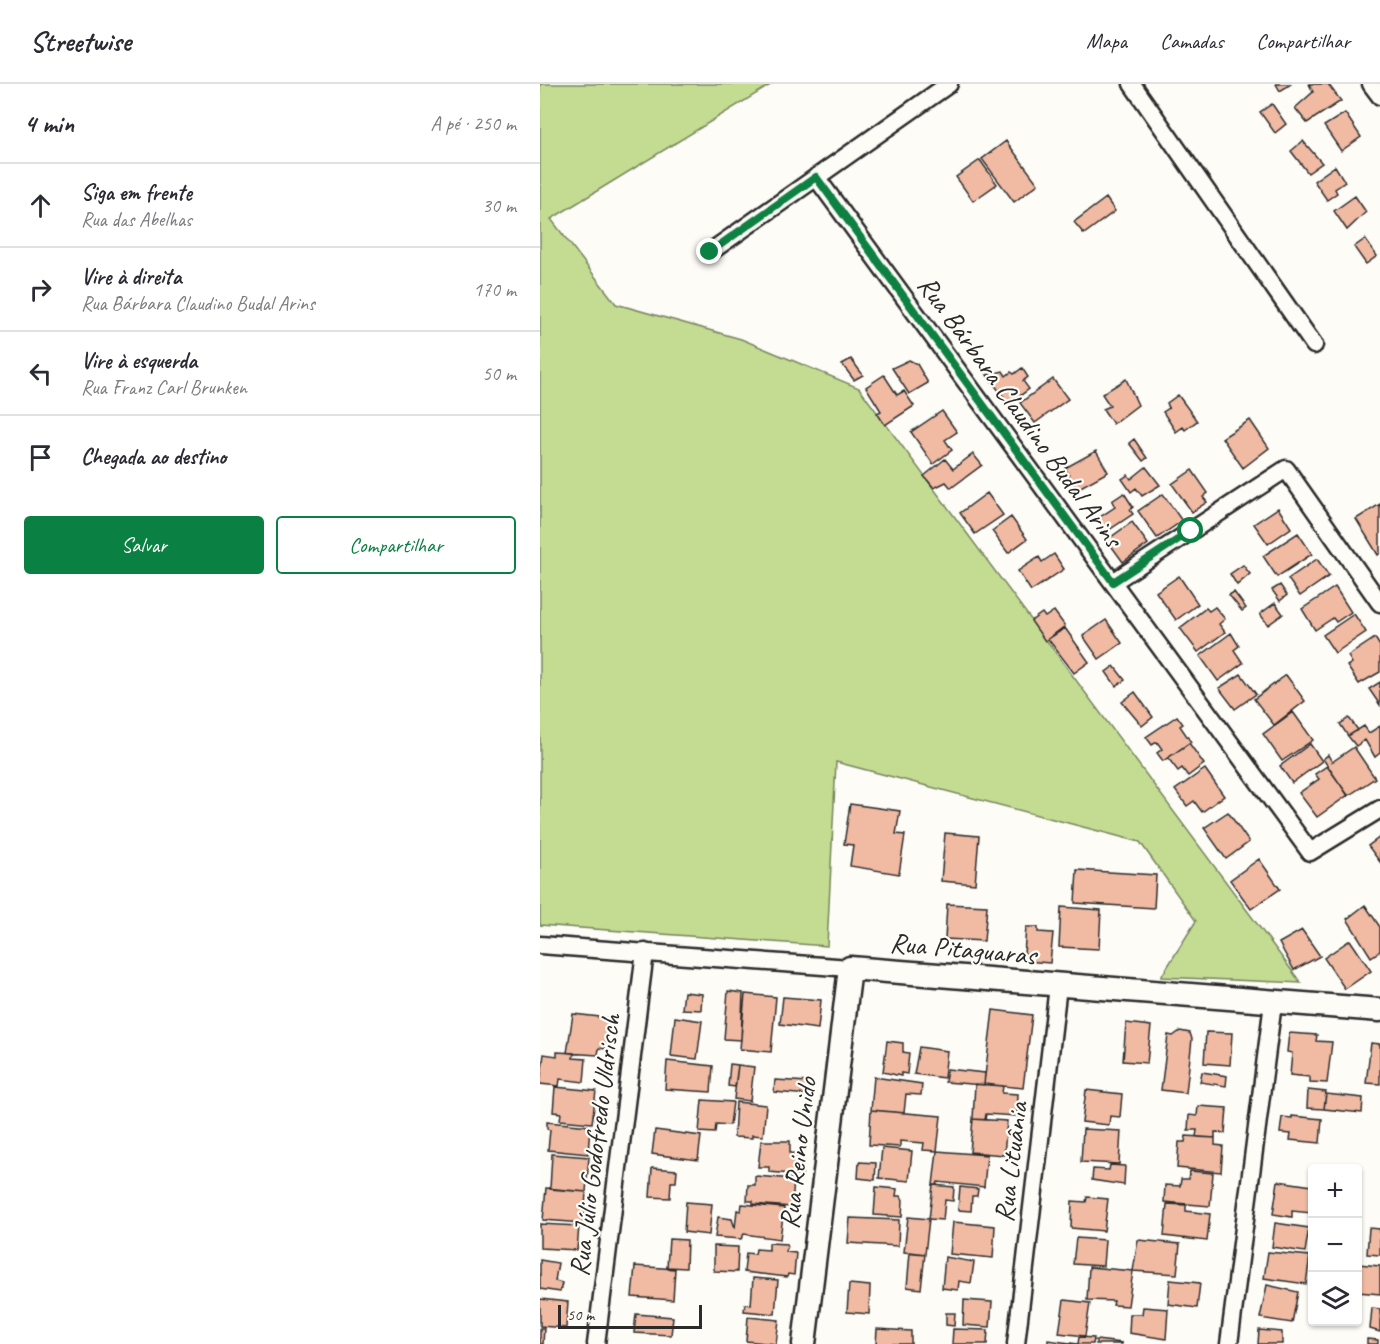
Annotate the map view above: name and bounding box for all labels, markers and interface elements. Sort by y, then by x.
text: Streetwise [30,24,131,59]
text: Mapa [1086,28,1127,54]
text: Camadas [1160,28,1223,54]
text: Compartilhar [1256,28,1350,54]
text: 4 min [24,107,74,140]
text: A pé · 250 m [431,111,516,136]
text: Siga em frente [81,179,192,207]
icon: ahead [24,189,57,222]
text: 30 m [482,193,516,218]
text: Rua das Abelhas [81,207,192,232]
route end [696,238,722,264]
text: Vire à direita [81,263,181,291]
street label: Rua Bárbara Claudino Budal Arins [910,269,1132,556]
icon: right [24,273,57,306]
text: 170 m [473,277,516,302]
text: Rua Bárbara Claudino Budal Arins [81,291,315,316]
text: Vire à esquerda [81,347,197,375]
icon: left [24,357,57,390]
text: 50 m [482,361,516,386]
text: Rua Franz Carl Brunken [81,375,247,400]
icon: arrive [24,441,57,474]
text: Chegada ao destino [81,443,226,471]
button: Salvar [24,516,264,574]
button: Compartilhar [276,516,516,574]
route start [1177,517,1203,543]
street label: Rua Pitaguaras [889,925,1040,973]
street label: Rua Júlio Godofredo Uldrisch [561,1011,628,1278]
street label: Rua Reino Unido [771,1073,824,1231]
street label: Rua Lituânia [986,1098,1035,1224]
map controls [1308,1164,1362,1326]
button: + [1308,1164,1362,1218]
button: − [1308,1218,1362,1272]
button: layers [1308,1272,1362,1326]
scale bar [558,1302,702,1330]
text: 50 m [567,1305,594,1325]

